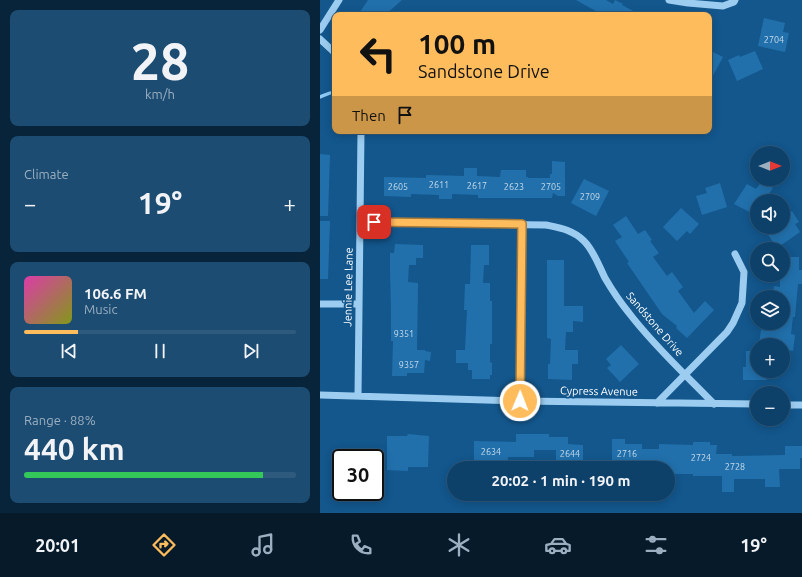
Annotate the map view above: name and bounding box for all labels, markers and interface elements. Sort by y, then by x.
icon: left [352,28,404,80]
text: 100 m [418,28,496,59]
text: 28 [131,32,189,90]
house number: 2704 [764,35,784,45]
text: Sandstone Drive [418,61,550,81]
text: km/h [145,87,175,101]
icon: arrive [394,104,416,126]
text: Then [352,107,386,124]
north arrow [750,146,790,186]
map controls [750,146,790,426]
text: Climate [24,167,69,181]
house number: 2611 [429,180,449,190]
house number: 2617 [467,181,487,191]
house number: 2605 [388,182,408,192]
house number: 2623 [504,182,524,192]
house number: 2705 [541,182,561,192]
text: 19° [138,186,182,220]
text: − [24,191,36,216]
text: + [284,191,296,216]
house number: 2709 [580,192,600,202]
button: sound [750,194,790,234]
pin [357,205,391,239]
icon: arrive [363,211,385,233]
button: search [750,242,790,282]
street label: Jennie Lee Lane [341,247,355,327]
text: 106.6 FM [84,285,147,302]
street label: Sandstone Drive [624,290,686,358]
button: layers [750,290,790,330]
text: Music [84,302,118,316]
house number: 9351 [394,329,414,339]
button: + [750,338,790,378]
icon: previous [58,340,80,362]
icon: pause [149,340,171,362]
icon: next [240,340,262,362]
house number: 9357 [399,360,419,370]
position arrow [499,380,541,422]
street label: Cypress Avenue [560,384,638,398]
button: − [750,386,790,426]
text: Range · 88% [24,413,96,427]
text: 440 km [24,432,125,466]
house number: 2634 [481,447,501,457]
speed limit sign: 30 [332,449,384,501]
house number: 2644 [560,449,580,459]
house number: 2716 [617,449,637,459]
house number: 2724 [691,453,711,463]
house number: 2728 [725,462,745,472]
text: 20:02 · 1 min · 190 m [492,472,630,489]
icon: directions [150,531,178,559]
icon: music [249,531,277,559]
icon: phone [347,531,375,559]
icon: climate [445,531,473,559]
icon: car [544,531,572,559]
icon: filters [642,531,670,559]
text: 20:01 [35,535,80,555]
text: 19° [740,535,767,555]

